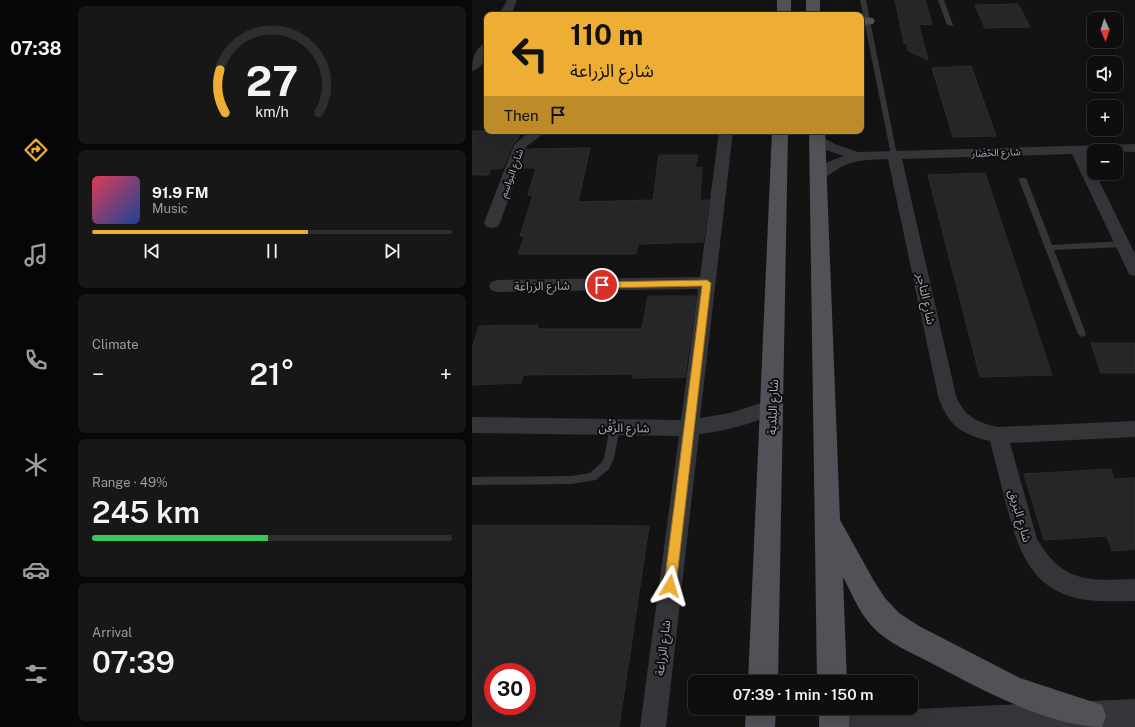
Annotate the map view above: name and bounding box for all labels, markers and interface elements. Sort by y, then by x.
north arrow [1087,12,1123,48]
map controls [1087,12,1123,180]
text: 110 m [570,18,643,51]
icon: left [504,28,556,80]
text: 07:38 [10,38,62,59]
text: 27 [246,56,298,105]
button: sound [1087,56,1123,92]
text: شارع الزراعة [570,60,654,81]
button: + [1087,100,1123,136]
text: km/h [255,103,289,120]
icon: arrive [547,104,569,126]
text: Then [504,107,539,124]
icon: directions [22,136,50,164]
button: − [1087,144,1123,180]
street label: شارع الحْضَار [970,145,1021,161]
street label: شارع البواسم [497,147,527,200]
text: 91.9 FM [152,184,209,201]
text: Music [152,201,188,216]
icon: previous [141,240,163,262]
icon: pause [261,240,283,262]
icon: next [381,240,403,262]
icon: music [22,241,50,269]
pin [585,268,619,302]
street label: شارع التاجر [912,271,938,326]
icon: arrive [591,274,613,296]
street label: شارع الزراعة [514,279,570,295]
text: Climate [92,337,139,352]
icon: phone [22,346,50,374]
text: 21° [249,356,295,392]
text: − [92,361,104,387]
text: + [440,361,452,387]
street label: شارع البلدية [765,379,783,435]
street label: شارع الزَّفْن [598,419,650,437]
icon: climate [22,451,50,479]
text: Range · 49% [92,475,168,490]
street label: شارع البَريق [1004,488,1034,544]
text: 245 km [92,494,200,530]
icon: car [22,556,50,584]
position arrow [649,565,691,607]
street label: شارع الزراعة [653,619,675,677]
text: Arrival [92,625,132,640]
text: 07:39 [92,644,175,680]
icon: filters [22,660,50,688]
speed limit sign: 30 [484,663,536,715]
text: 07:39 · 1 min · 150 m [733,686,873,703]

